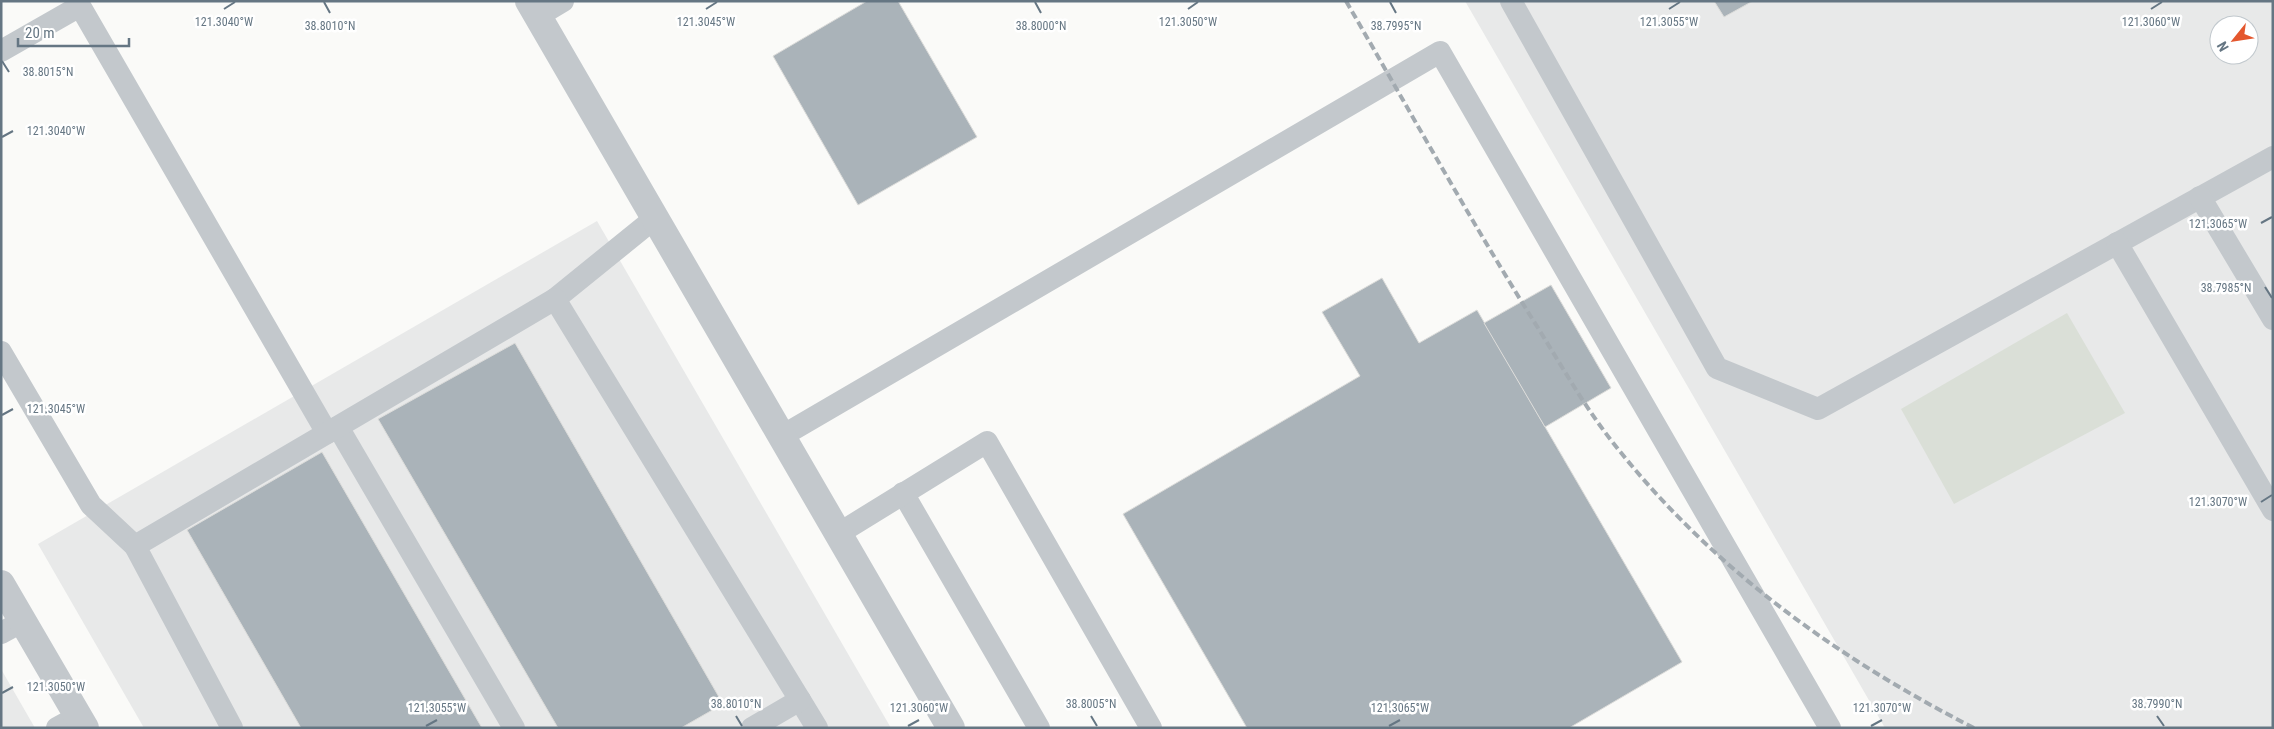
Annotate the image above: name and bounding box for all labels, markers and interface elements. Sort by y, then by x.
scale bar [18,15,129,47]
text: 121.3040°W [195,15,253,29]
text: 121.3045°W [677,15,735,29]
text: 121.3050°W [1159,15,1217,29]
text: 121.3055°W [1640,15,1698,29]
text: 121.3060°W [2122,15,2180,29]
north arrow [2209,15,2259,65]
text: 38.8010°N [305,19,355,33]
text: 38.8000°N [1016,19,1066,33]
text: 38.7995°N [1371,19,1421,33]
text: 20 m [25,24,55,42]
text: N [2214,39,2232,54]
text: 38.8015°N [23,65,73,79]
text: 121.3040°W [27,124,85,138]
text: 121.3065°W [2189,217,2247,231]
text: 38.7985°N [2201,281,2251,295]
text: 121.3045°W [27,402,85,416]
text: 121.3070°W [2189,495,2247,509]
text: 121.3050°W [27,680,85,694]
text: 38.8010°N [711,697,761,711]
text: 38.8005°N [1066,697,1116,711]
text: 38.7990°N [2132,697,2182,711]
text: 121.3055°W [408,701,466,715]
text: 121.3060°W [890,701,948,715]
text: 121.3065°W [1371,701,1429,715]
text: 121.3070°W [1853,701,1911,715]

